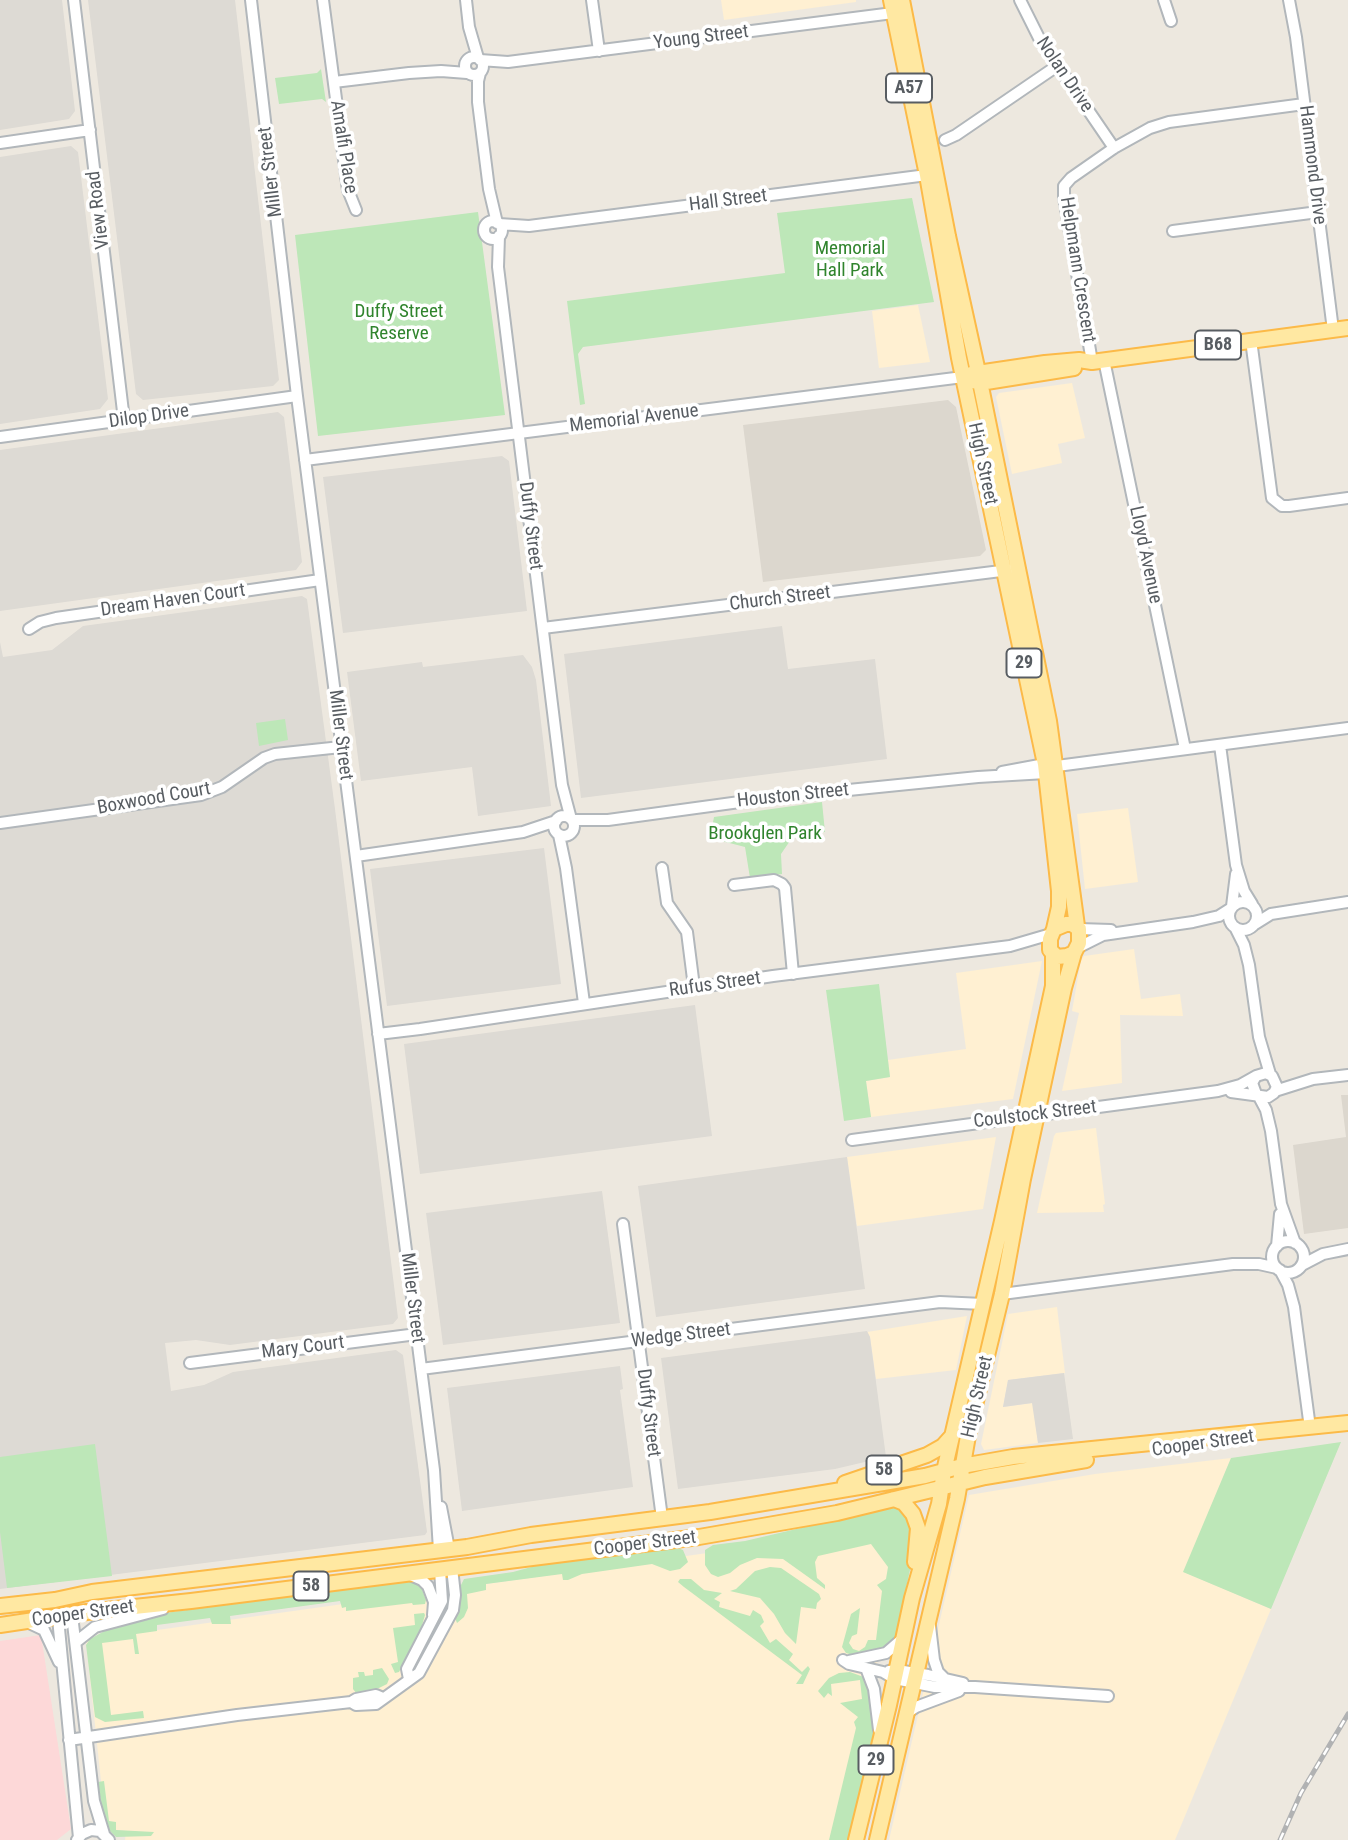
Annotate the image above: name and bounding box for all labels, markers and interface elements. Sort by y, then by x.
street label: Young Street [652,21,750,55]
street label: Nolan Drive [1030,33,1098,117]
road number: A57 [886,74,932,102]
street label: Amalfi Place [324,99,362,195]
street label: Hammond Drive [1293,104,1331,226]
street label: Miller Street [254,125,288,219]
street label: View Road [83,170,115,250]
street label: Hall Street [688,185,768,217]
street label: Helpmann Crescent [1054,196,1100,344]
park label: Memorial Hall Park [815,238,885,282]
park label: Duffy Street Reserve [355,301,443,345]
road number: B68 [1195,330,1241,360]
street label: Dilop Drive [107,400,191,434]
street label: Memorial Avenue [568,400,700,438]
street label: High Street [962,421,1002,507]
street label: Duffy Street [513,481,547,571]
street label: Lloyd Avenue [1124,504,1166,606]
street label: Dream Haven Court [99,580,247,622]
street label: Church Street [728,581,832,617]
road number: 29 [1006,648,1042,678]
street label: Miller Street [323,688,357,782]
street label: Boxwood Court [96,778,212,820]
street label: Houston Street [736,779,850,813]
park label: Brookglen Park [708,823,822,845]
street label: Rufus Street [668,967,762,1003]
street label: Coulstock Street [972,1096,1098,1134]
street label: Miller Street [395,1251,429,1345]
street label: Wedge Street [630,1319,732,1353]
street label: Mary Court [260,1332,346,1364]
street label: High Street [957,1354,999,1440]
street label: Duffy Street [631,1368,665,1458]
street label: Cooper Street [1151,1426,1255,1462]
road number: 58 [866,1456,902,1484]
street label: Cooper Street [593,1526,697,1562]
road number: 58 [294,1572,328,1601]
street label: Cooper Street [31,1596,135,1632]
road number: 29 [858,1745,894,1774]

